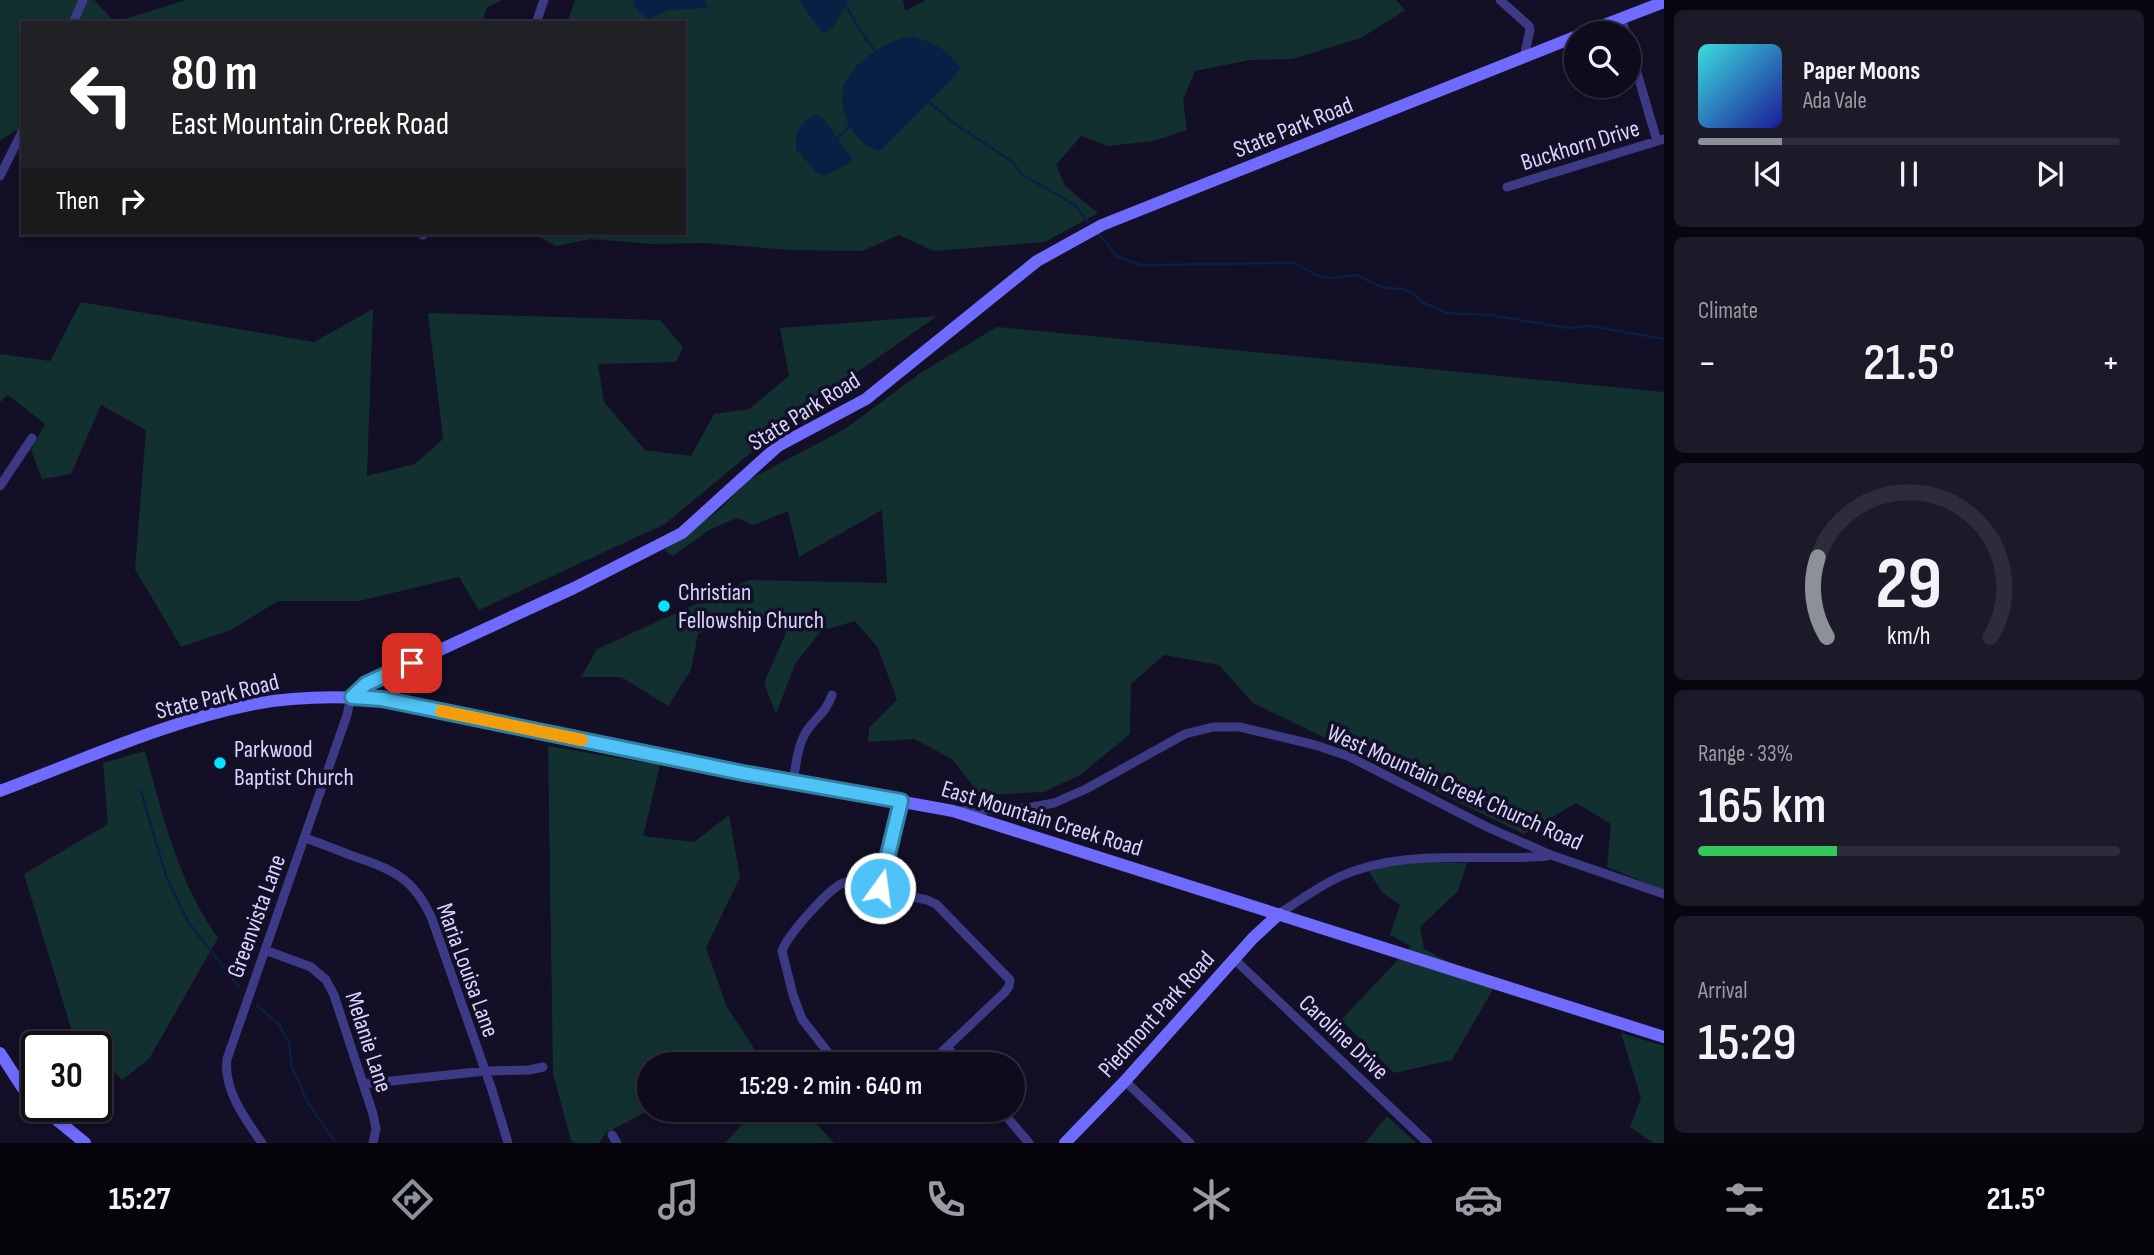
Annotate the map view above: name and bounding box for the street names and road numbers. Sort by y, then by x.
street label: State Park Road [1229,90,1357,165]
street label: Buckhorn Drive [1517,114,1643,177]
street label: State Park Road [743,366,865,457]
street label: State Park Road [152,667,282,726]
street label: West Mountain Creek Church Road [1322,718,1587,857]
street label: East Mountain Creek Road [938,774,1146,863]
street label: Greenvista Lane [221,851,292,982]
street label: Maria Louisa Lane [430,899,505,1041]
street label: Piedmont Park Road [1092,945,1221,1084]
street label: Melanie Lane [339,988,398,1096]
street label: Caroline Drive [1293,989,1395,1086]

